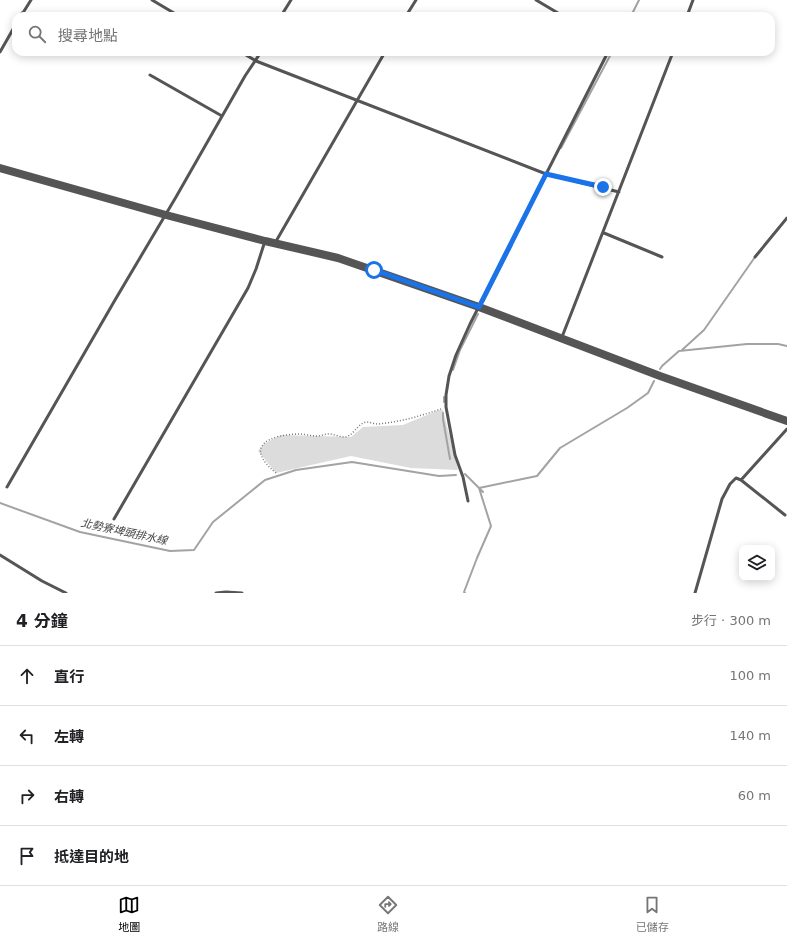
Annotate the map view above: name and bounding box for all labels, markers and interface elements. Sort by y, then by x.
search box [12,12,775,56]
icon: search [26,23,48,45]
text: 搜尋地點 [58,27,118,45]
route end [594,178,612,196]
route start [365,261,383,279]
water label: 北勢寮埤頭排水線 [80,516,170,548]
map controls [739,545,775,581]
button: layers [739,545,775,581]
text: 4 分鐘 [16,611,68,631]
text: 步行 · 300 m [691,613,771,628]
icon: ahead [16,665,38,687]
text: 直行 [54,668,84,686]
text: 100 m [729,668,771,683]
icon: left [16,725,38,747]
text: 左轉 [54,728,84,746]
text: 140 m [729,728,771,743]
icon: right [16,785,38,807]
text: 右轉 [54,788,84,806]
text: 60 m [738,788,771,803]
icon: arrive [16,845,38,867]
text: 抵達目的地 [54,848,129,866]
tab: 地圖 [118,894,140,934]
tab: 路線 [377,894,399,934]
tab: 已儲存 [636,894,669,934]

